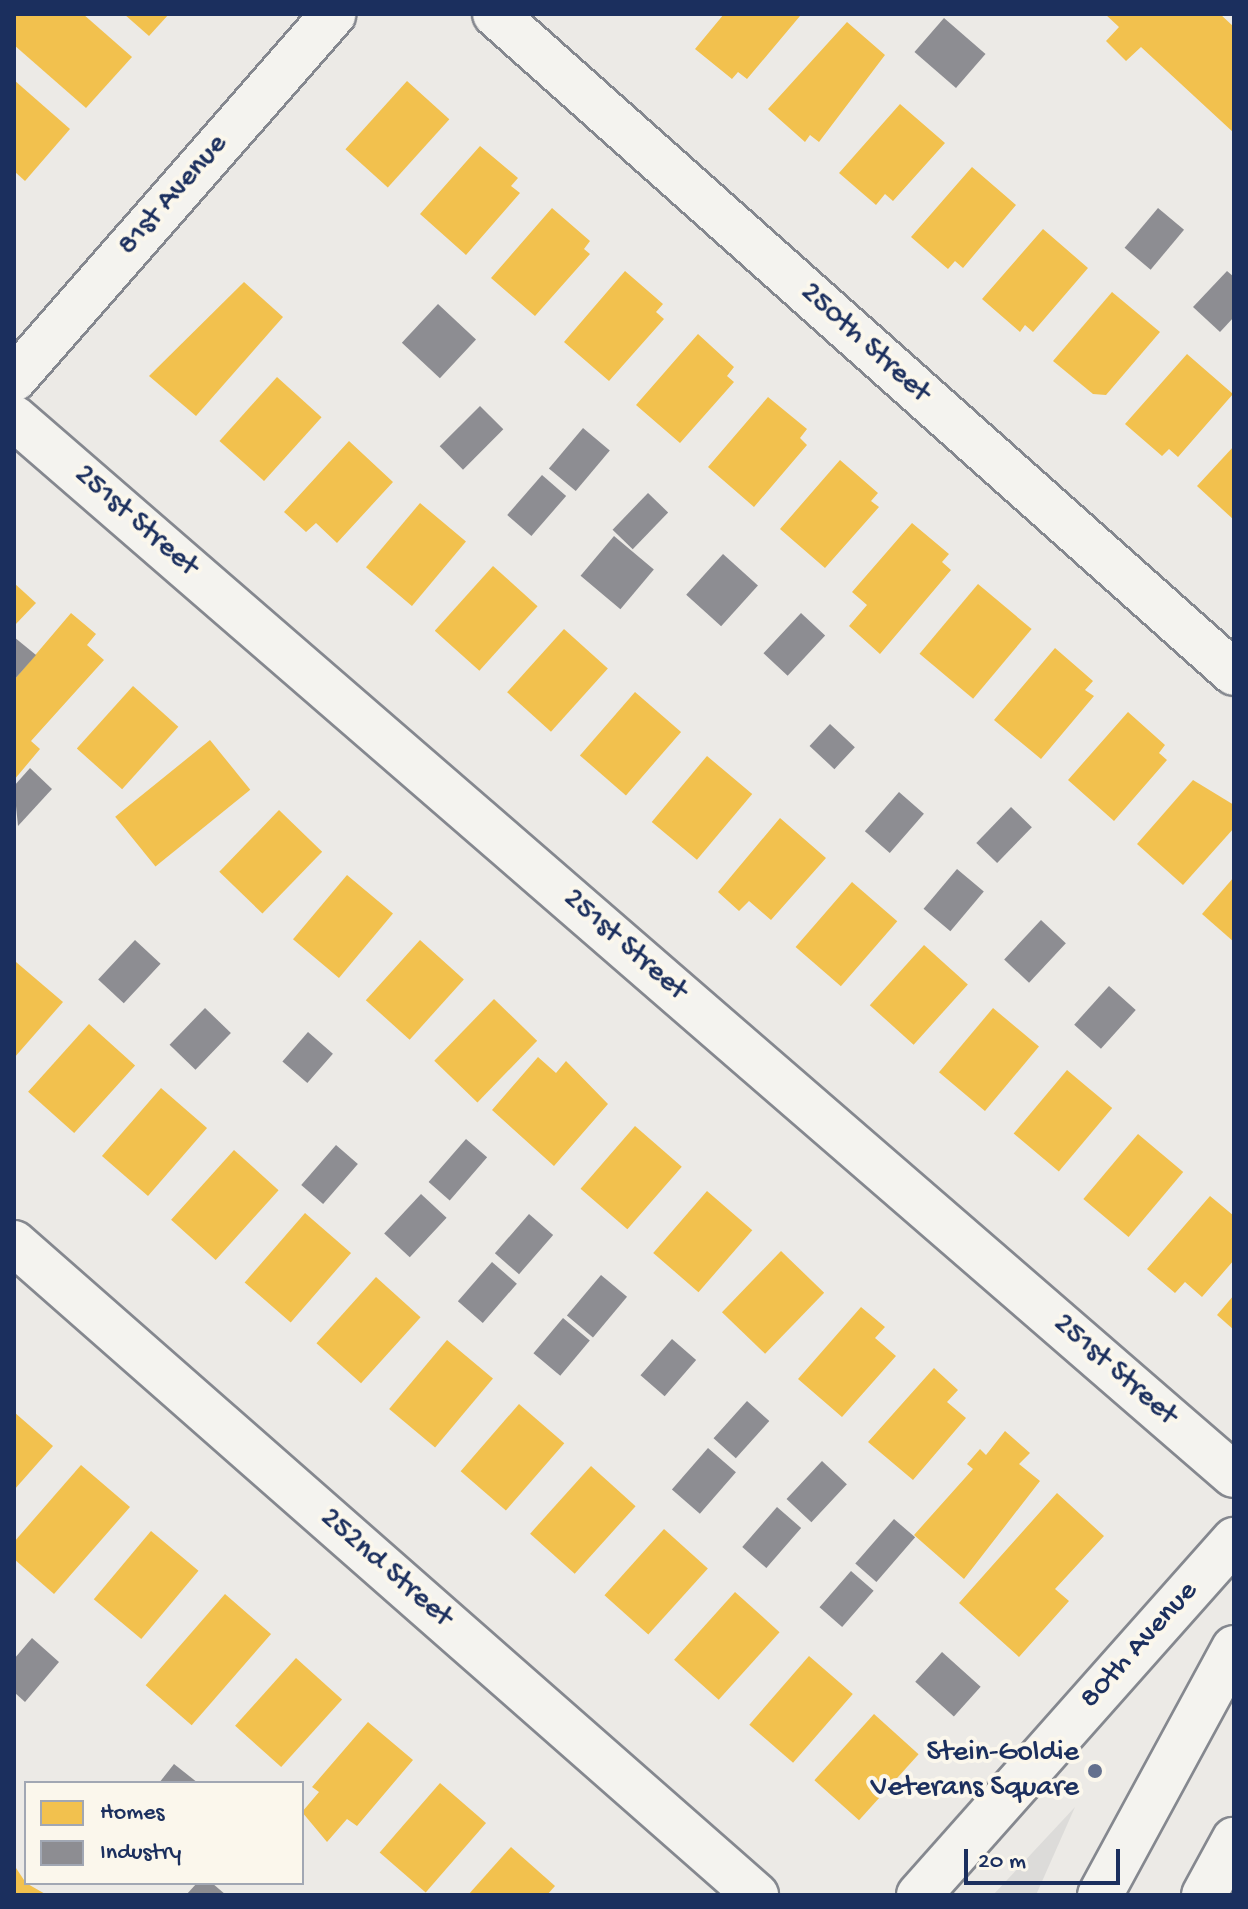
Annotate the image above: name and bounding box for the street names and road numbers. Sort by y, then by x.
street label: 81st Avenue [111,128,237,264]
street label: 250th Street [791,276,937,412]
street label: 251st Street [65,458,205,586]
street label: 251st Street [554,882,694,1010]
street label: 251st Street [1044,1307,1184,1435]
street label: 252nd Street [311,1502,459,1636]
street label: 80th Avenue [1073,1575,1207,1717]

